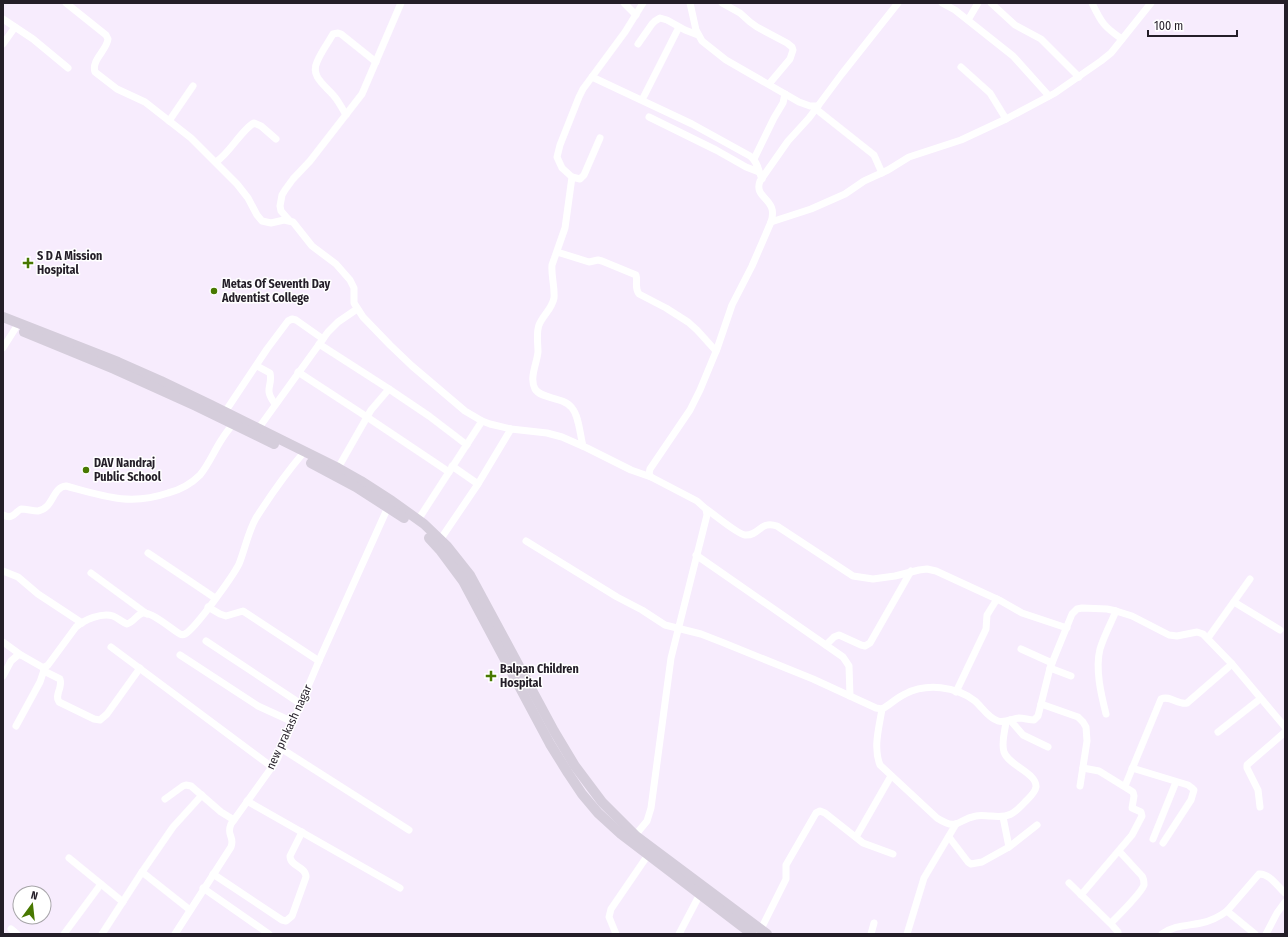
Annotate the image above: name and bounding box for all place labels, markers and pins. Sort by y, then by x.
place label: S D A Mission Hospital [37,249,102,277]
marker: S D A Mission Hospital [22,257,34,269]
place label: Metas Of Seventh Day Adventist College [221,277,330,305]
marker: Metas Of Seventh Day Adventist College [209,286,219,296]
place label: DAV Nandraj Public School [94,456,162,484]
marker: DAV Nandraj Public School [81,465,91,475]
place label: Balpan Children Hospital [500,662,579,690]
marker: Balpan Children Hospital [485,670,497,682]

